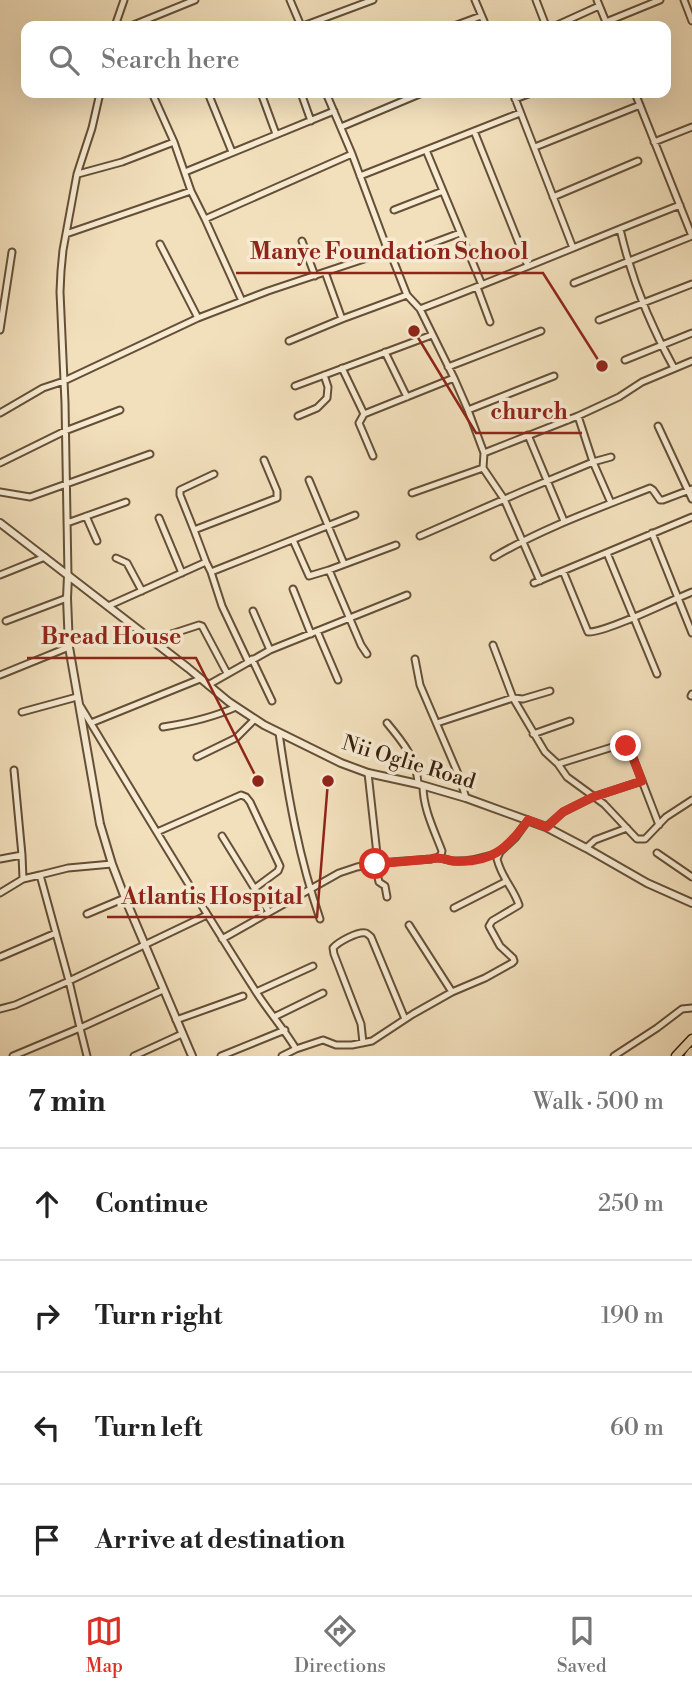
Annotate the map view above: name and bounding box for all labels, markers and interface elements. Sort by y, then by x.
search box [21,21,671,98]
icon: search [45,41,83,79]
text: Search here [101,44,240,76]
callout: Manye Foundation School [236,229,543,273]
text: Manye Foundation School [250,238,529,266]
callout: church [476,389,582,433]
text: church [490,398,568,426]
callout: Bread House [27,614,196,658]
text: Bread House [41,623,181,651]
street label: Nii Oglie Road [339,730,479,796]
route end [610,730,641,761]
route start [359,848,390,879]
callout: Atlantis Hospital [107,873,317,917]
text: Atlantis Hospital [120,883,303,911]
text: 7 min [28,1083,106,1121]
text: Walk · 500 m [533,1088,664,1116]
icon: ahead [28,1185,66,1223]
text: Continue [95,1188,208,1220]
text: 250 m [598,1190,664,1218]
icon: right [28,1297,66,1335]
text: Turn right [95,1300,223,1332]
text: 190 m [601,1302,664,1330]
icon: left [28,1409,66,1447]
text: Turn left [95,1412,203,1444]
text: 60 m [610,1414,664,1442]
icon: arrive [28,1521,66,1559]
text: Arrive at destination [95,1524,345,1556]
tab: Map [85,1612,123,1678]
tab: Directions [294,1612,386,1678]
tab: Saved [557,1612,607,1678]

